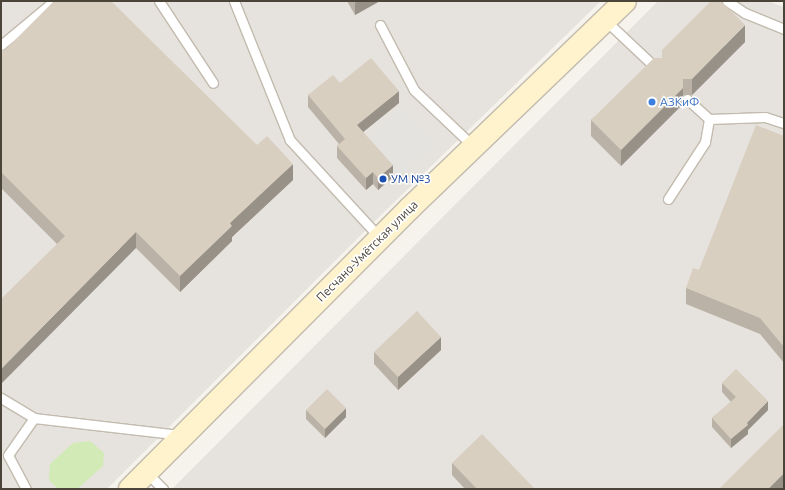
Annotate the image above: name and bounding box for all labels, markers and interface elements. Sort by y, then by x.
place label: АЗКиФ [660,95,699,109]
marker: АЗКиФ [647,97,657,107]
place label: УМ №3 [391,172,431,186]
marker: УМ №3 [378,174,388,184]
street label: Песчано-Умётская улица [313,197,421,305]

